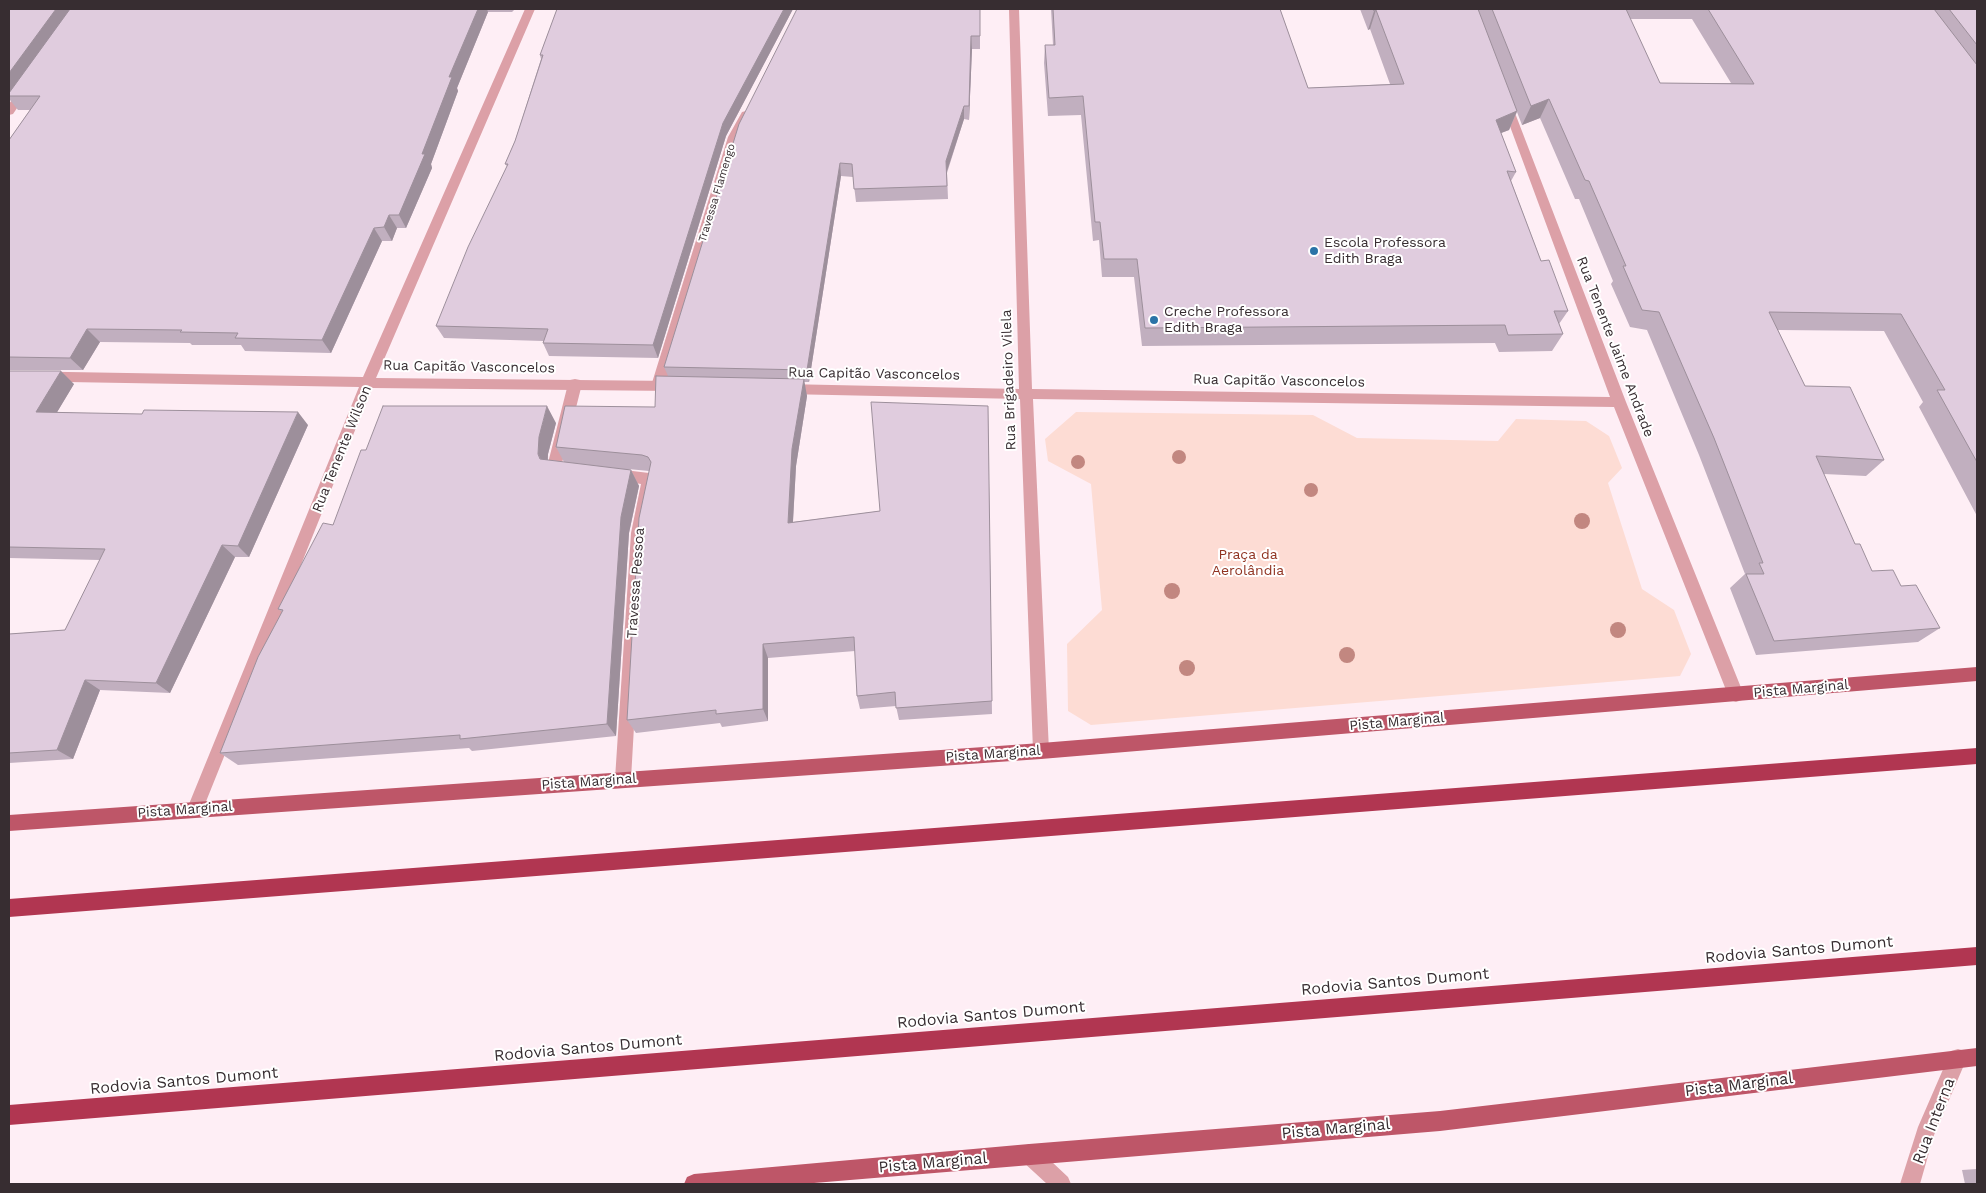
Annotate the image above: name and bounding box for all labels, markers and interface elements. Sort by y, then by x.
street label: Travessa Flamengo [696,142,738,244]
place label: Escola Professora Edith Braga [1324,235,1446,268]
marker: Escola Professora Edith Braga [1308,245,1320,257]
street label: Rua Tenente Jaime Andrade [1573,254,1657,440]
place label: Creche Professora Edith Braga [1164,304,1289,336]
street label: Rua Brigadeiro Vilela [998,309,1020,451]
marker: Creche Professora Edith Braga [1148,314,1160,326]
street label: Rua Capitão Vasconcelos [383,357,555,377]
street label: Rua Capitão Vasconcelos [788,364,960,384]
street label: Rua Capitão Vasconcelos [1193,371,1365,391]
street label: Rua Tenente Wilson [309,383,375,515]
street label: Travessa Pessoa [624,527,648,639]
park label: Praça da Aerolândia [1212,547,1284,580]
street label: Pista Marginal [1753,676,1849,702]
street label: Pista Marginal [1349,709,1445,735]
street label: Pista Marginal [945,742,1041,766]
street label: Pista Marginal [541,770,637,794]
street label: Pista Marginal [137,798,233,822]
street label: Rodovia Santos Dumont [1704,932,1894,968]
street label: Rodovia Santos Dumont [1300,964,1490,1000]
street label: Rodovia Santos Dumont [896,997,1086,1033]
street label: Rodovia Santos Dumont [493,1030,683,1066]
street label: Rodovia Santos Dumont [89,1063,279,1099]
street label: Pista Marginal [1684,1069,1794,1101]
street label: Rua Interna [1909,1075,1959,1167]
street label: Pista Marginal [1281,1115,1391,1143]
street label: Pista Marginal [878,1149,988,1177]

